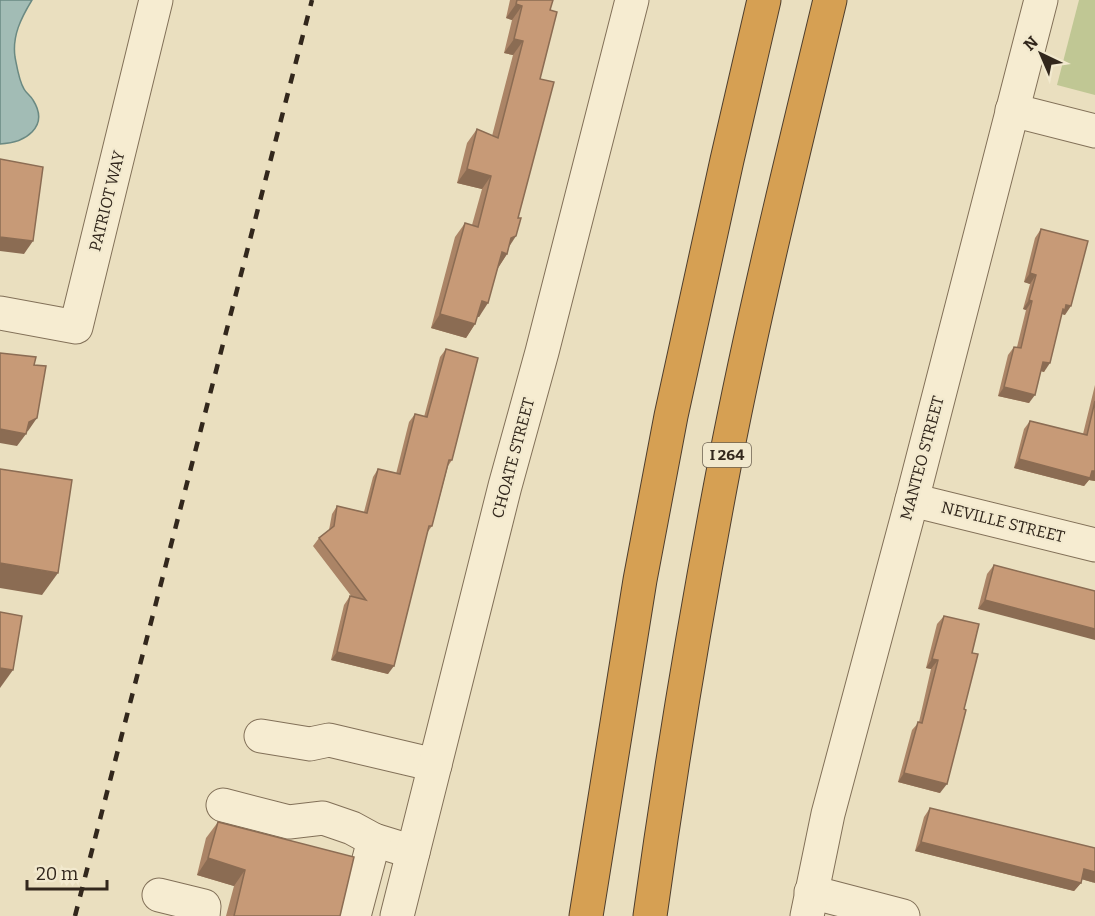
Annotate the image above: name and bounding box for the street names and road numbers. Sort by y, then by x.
street label: PATRIOT WAY [85,148,129,253]
street label: MANTEO STREET [896,394,948,522]
street label: CHOATE STREET [488,396,538,520]
road number: I 264 [703,443,751,467]
street label: NEVILLE STREET [939,497,1067,547]

